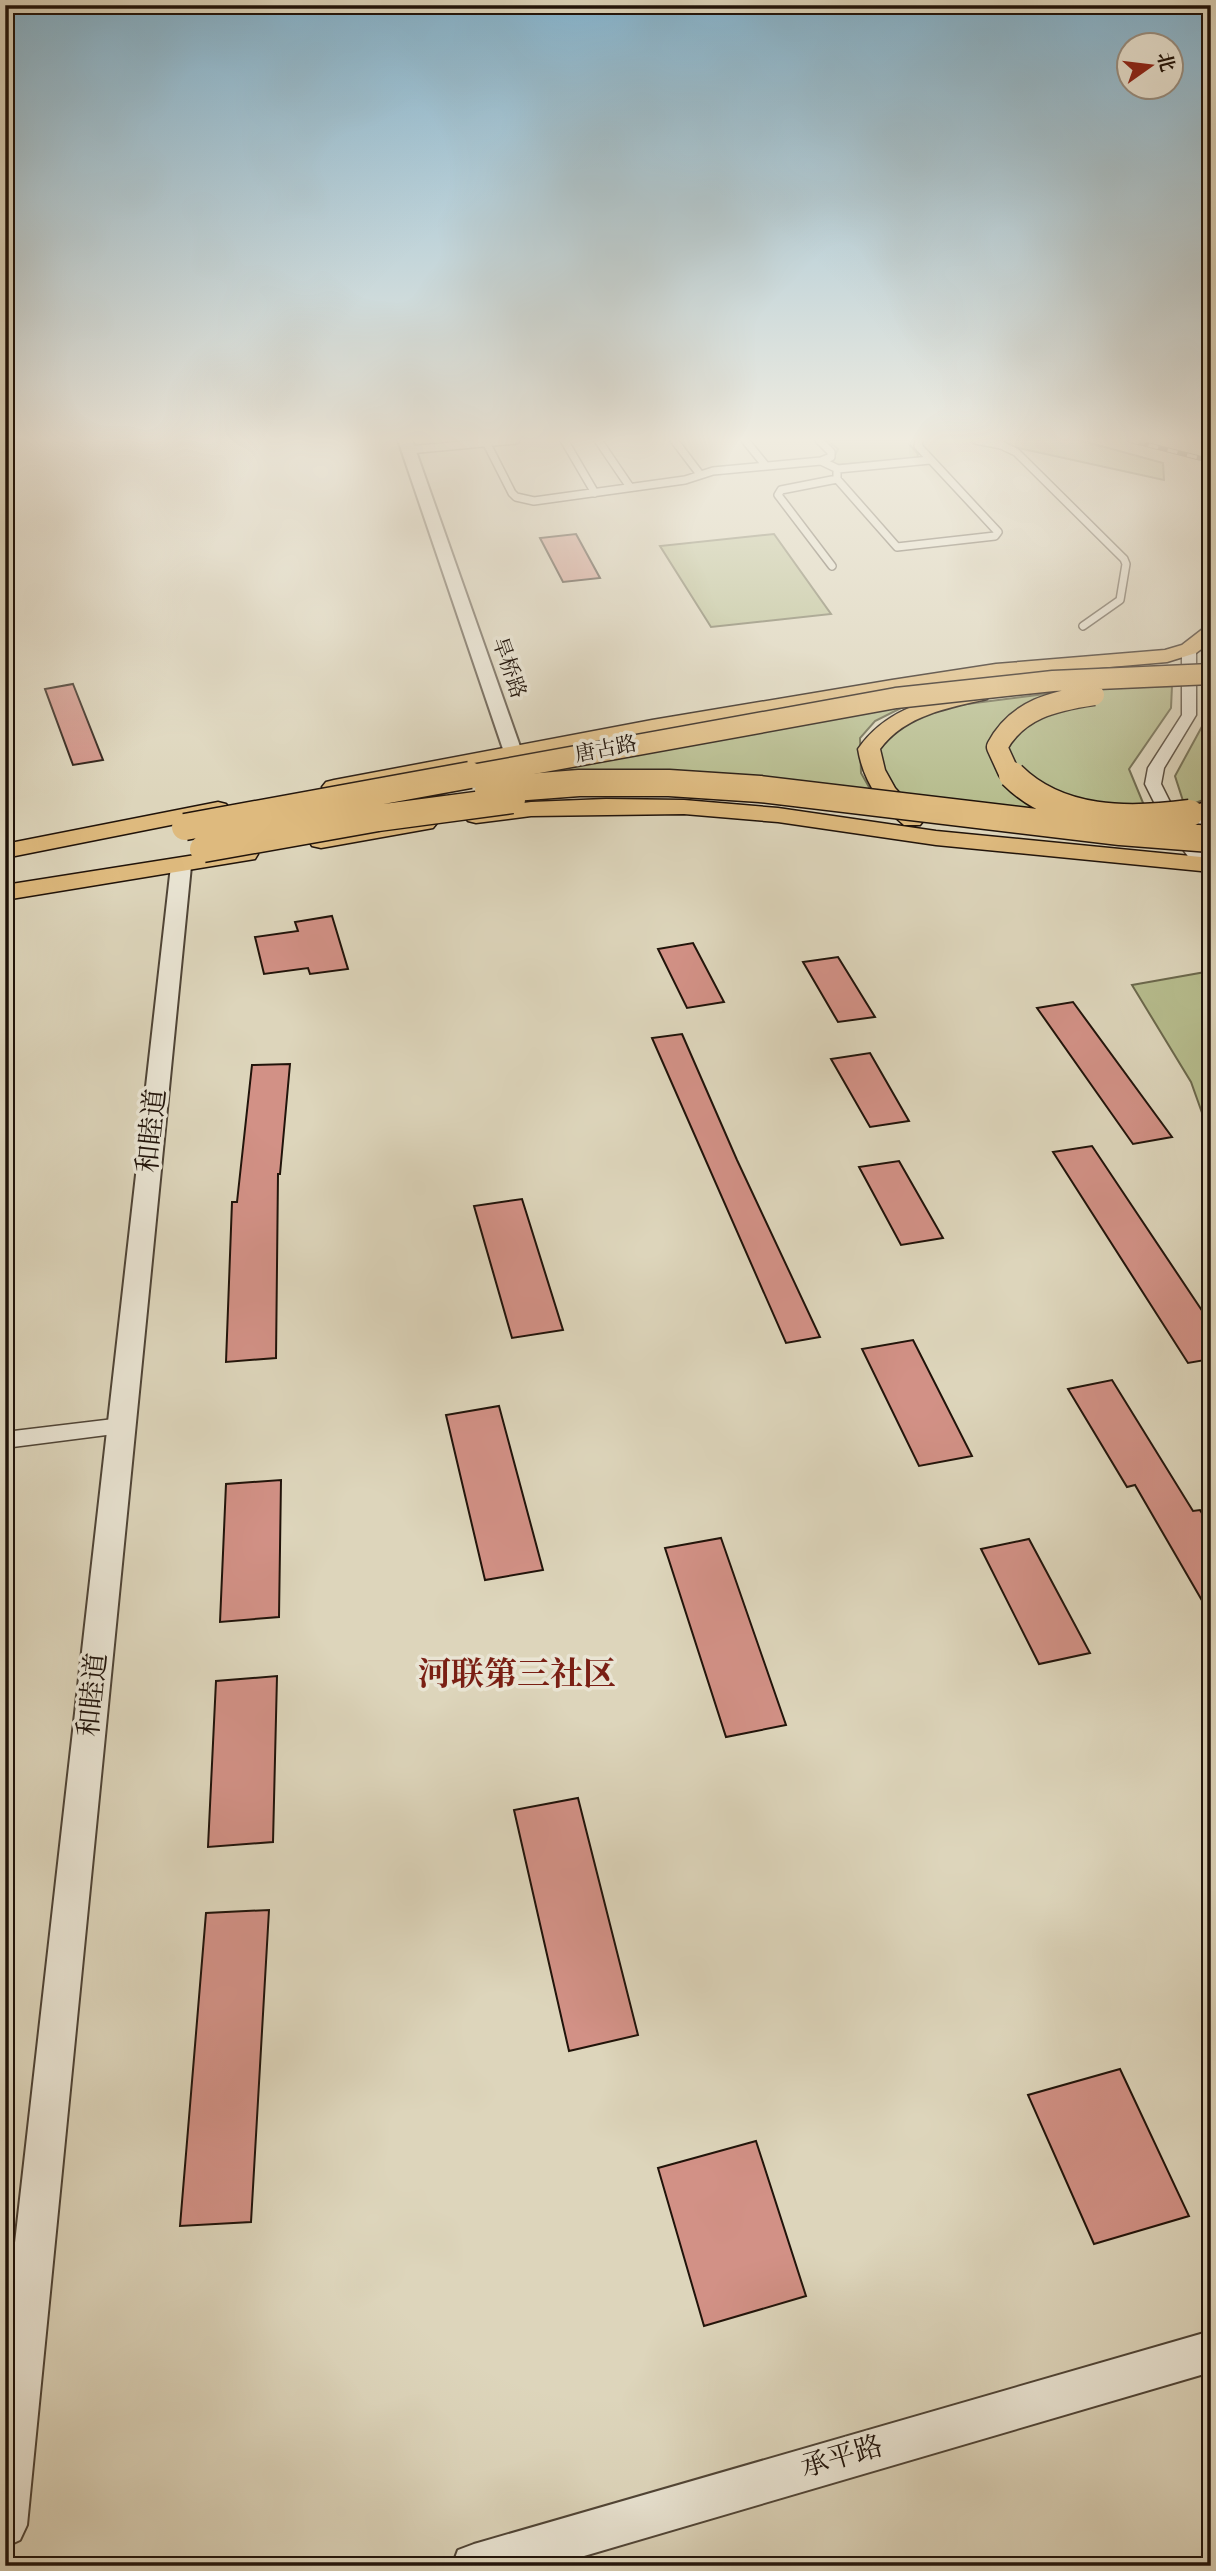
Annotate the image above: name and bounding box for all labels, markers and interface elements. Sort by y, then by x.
north arrow [1114,32,1184,102]
text: 北 [1151,50,1178,74]
street label: 旱桥路 [485,634,531,702]
street label: 唐古路 [573,731,639,769]
street label: 和睦道 [131,1087,175,1175]
street label: 和睦道 [72,1651,116,1739]
district label: 河联第三社区 [418,1655,616,1697]
street label: 承平路 [797,2430,887,2486]

